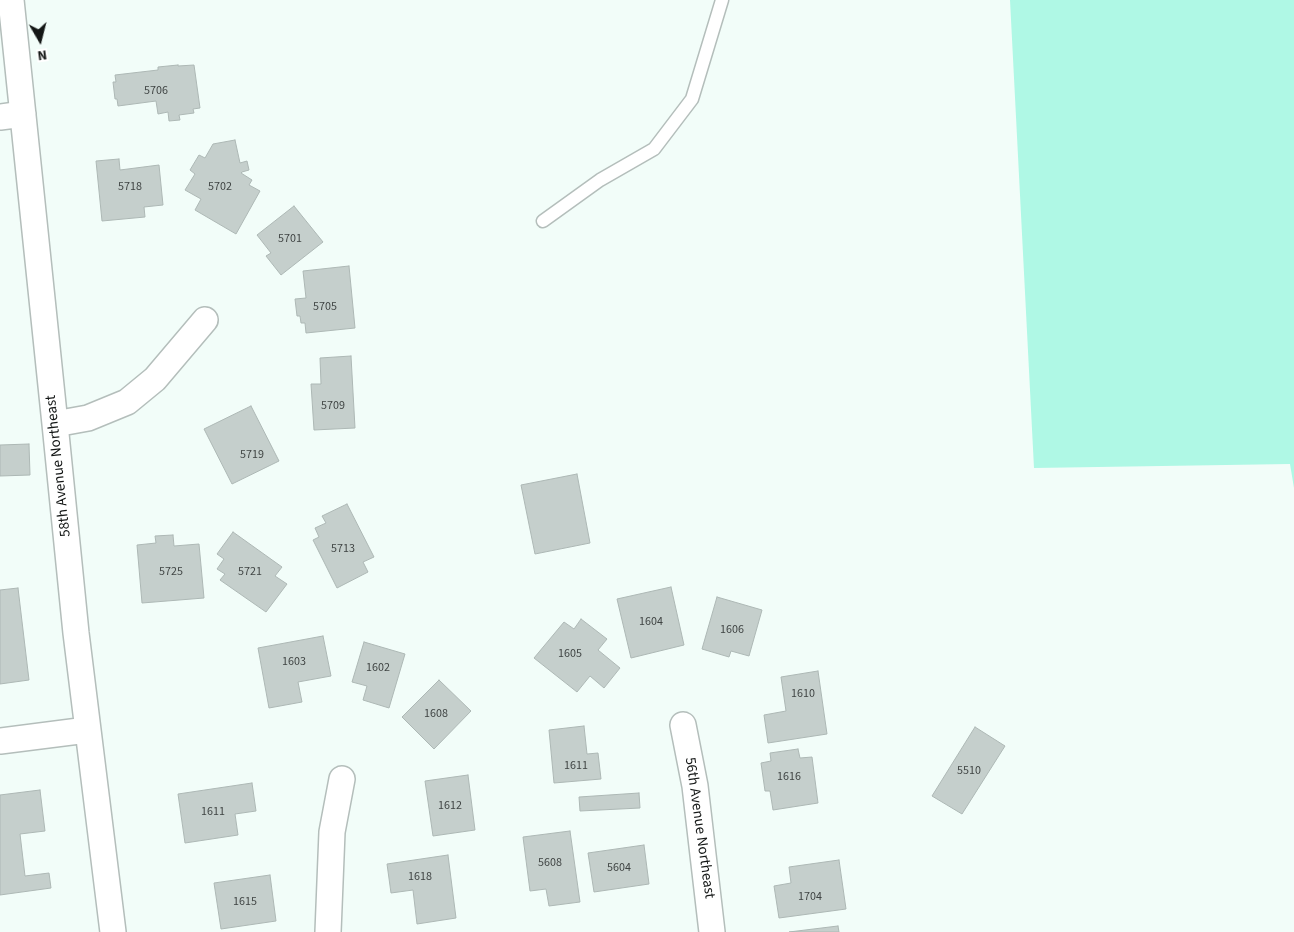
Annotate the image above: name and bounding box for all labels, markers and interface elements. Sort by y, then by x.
north arrow [15,15,65,65]
text: N [36,44,48,65]
house number: 5706 [144,84,168,98]
house number: 5718 [118,180,142,194]
house number: 5702 [208,180,232,194]
house number: 5701 [278,232,302,246]
house number: 5705 [313,300,337,314]
street label: 58th Avenue Northeast [43,394,75,538]
house number: 5709 [321,399,345,413]
house number: 5719 [240,448,264,462]
house number: 5713 [331,542,355,556]
house number: 5725 [159,565,183,579]
house number: 5721 [238,565,262,579]
house number: 1604 [639,615,663,629]
house number: 1606 [720,623,744,637]
house number: 1605 [558,647,582,661]
house number: 1603 [282,655,306,669]
house number: 1602 [366,661,390,675]
house number: 1610 [791,687,815,701]
house number: 1608 [424,707,448,721]
street label: 56th Avenue Northeast [680,756,718,900]
house number: 1611 [564,759,588,773]
house number: 5510 [957,764,981,778]
house number: 1616 [777,770,801,784]
house number: 1612 [438,799,462,813]
house number: 1611 [201,805,225,819]
house number: 5608 [538,856,562,870]
house number: 5604 [607,861,631,875]
house number: 1618 [408,870,432,884]
house number: 1704 [798,890,822,904]
house number: 1615 [233,895,257,909]

